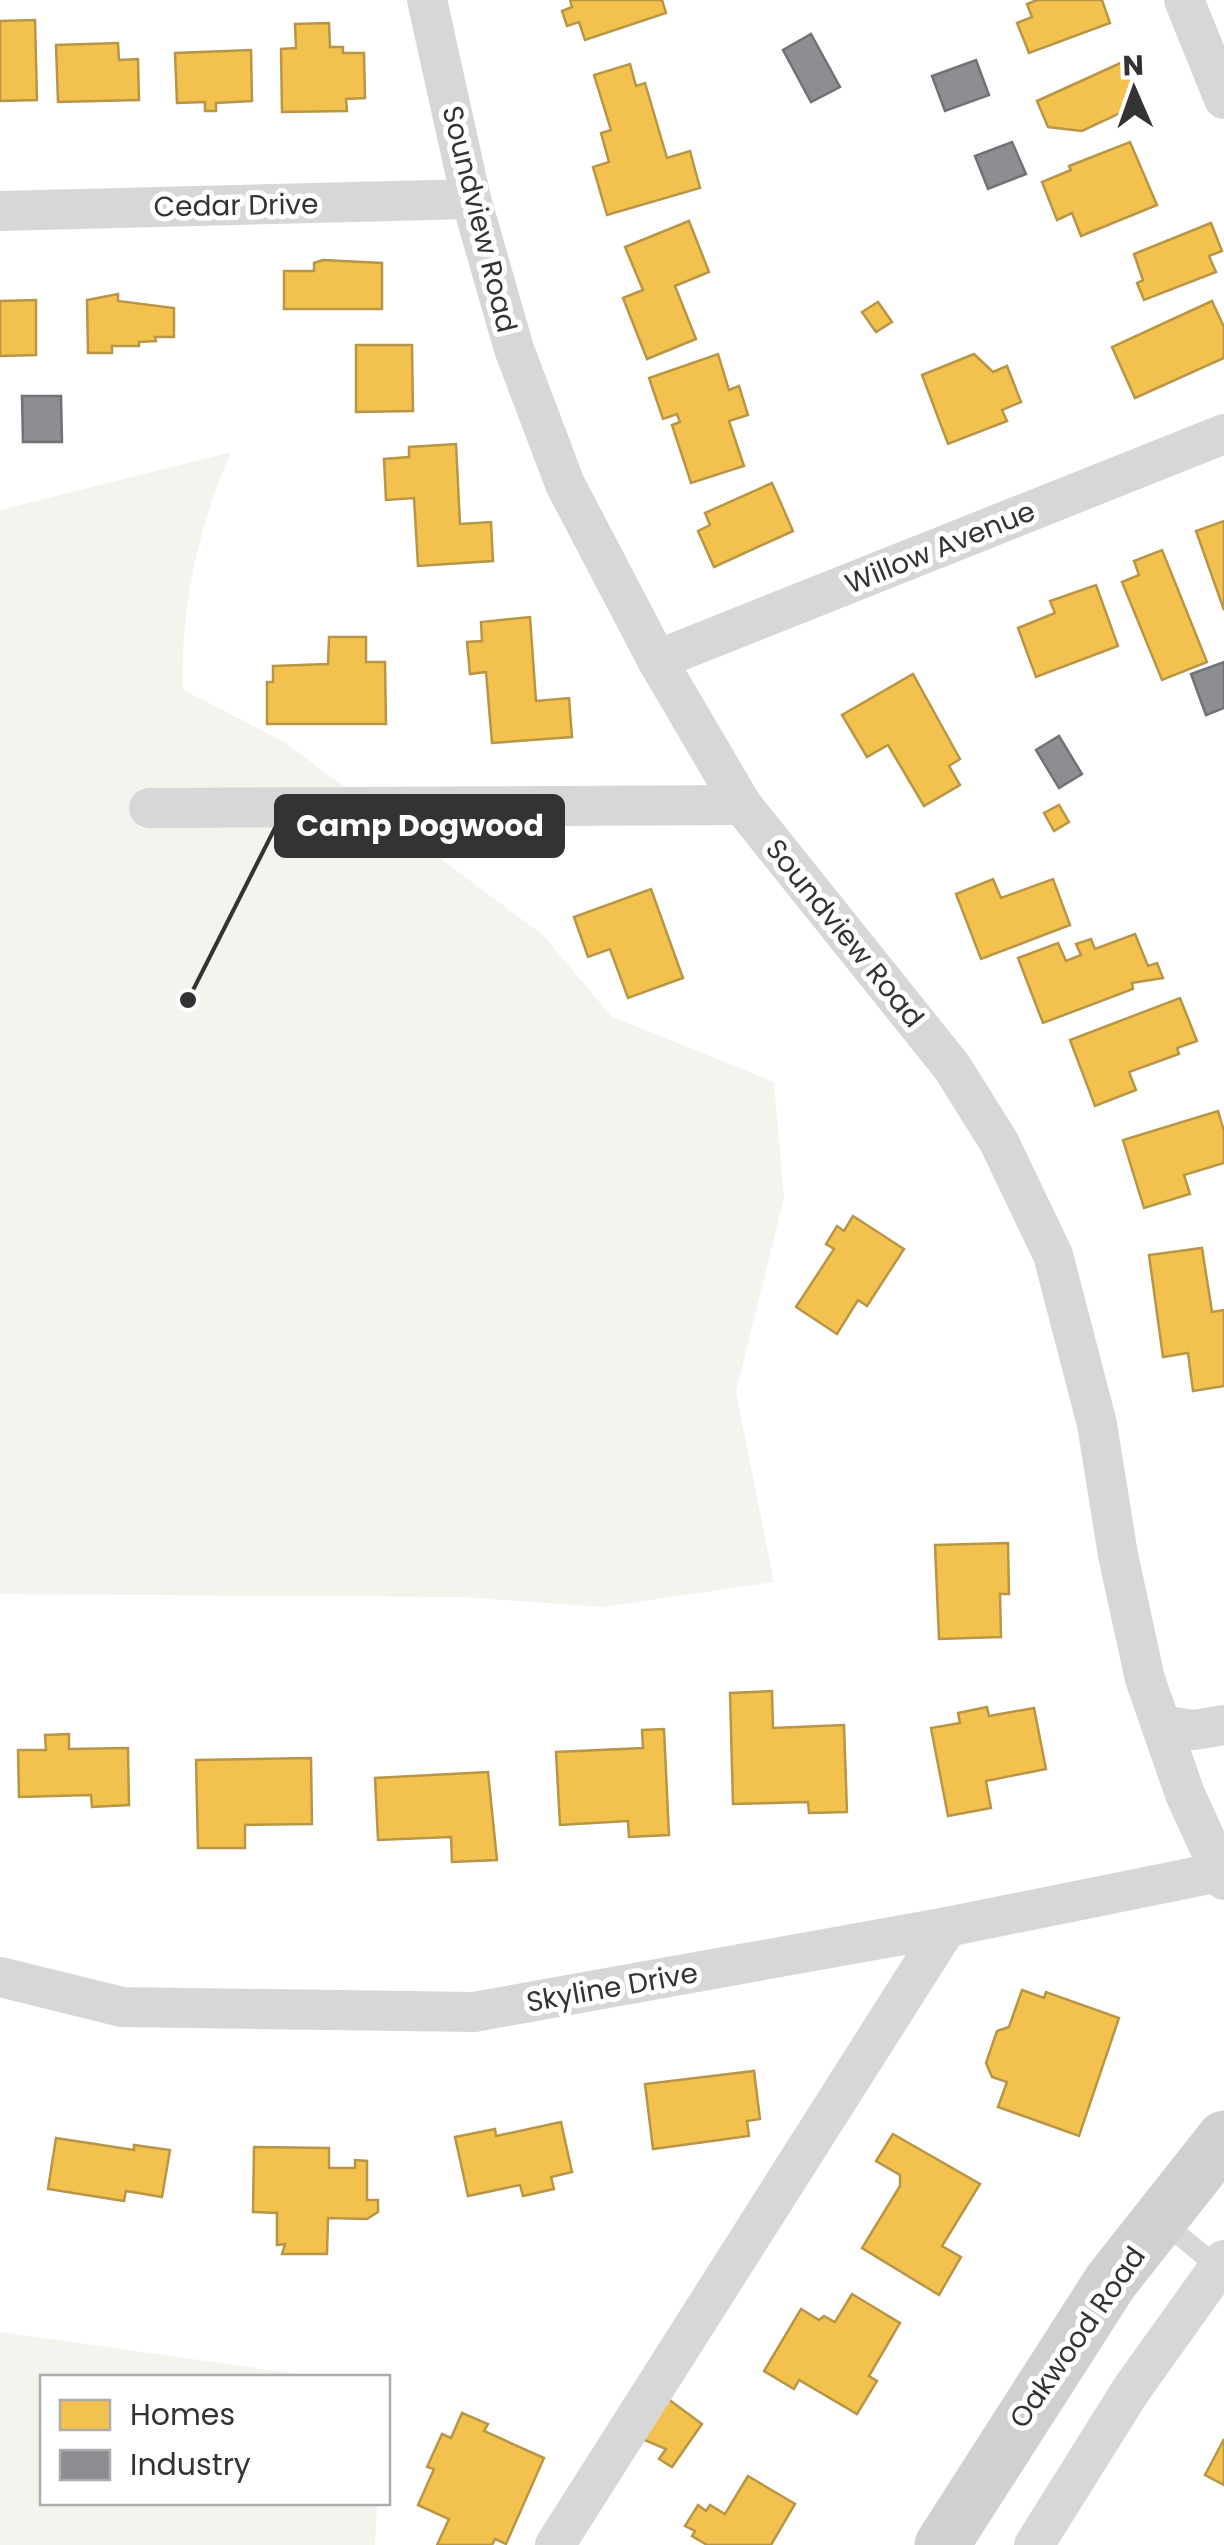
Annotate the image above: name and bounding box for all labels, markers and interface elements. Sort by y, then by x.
north arrow [1084,40,1184,140]
text: N [1122,46,1144,85]
street label: Soundview Road [432,102,527,337]
street label: Cedar Drive [153,185,319,226]
street label: Willow Avenue [839,492,1041,603]
callout: Camp Dogwood [276,796,563,856]
text: Camp Dogwood [296,804,544,847]
street label: Soundview Road [756,831,933,1036]
street label: Skyline Drive [523,1953,701,2022]
street label: Oakwood Road [1000,2239,1155,2436]
legend [40,2375,390,2505]
text: Homes [130,2393,235,2436]
text: Industry [130,2443,251,2486]

